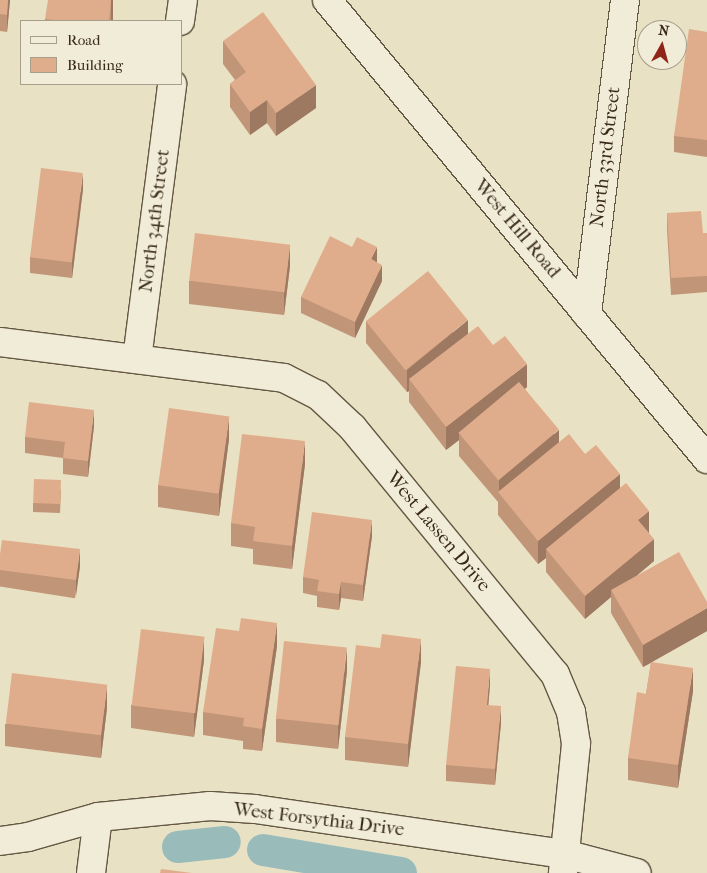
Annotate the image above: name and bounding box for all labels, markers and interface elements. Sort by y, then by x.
legend [20,20,182,85]
north arrow [637,20,687,70]
text: N [657,22,670,40]
text: Road [67,31,100,49]
text: Building [67,56,123,74]
street label: North 33rd Street [586,85,626,229]
street label: North 34th Street [135,148,175,294]
street label: West Hill Road [469,175,565,283]
street label: West Lassen Drive [381,467,495,597]
street label: West Forsythia Drive [232,798,406,842]

